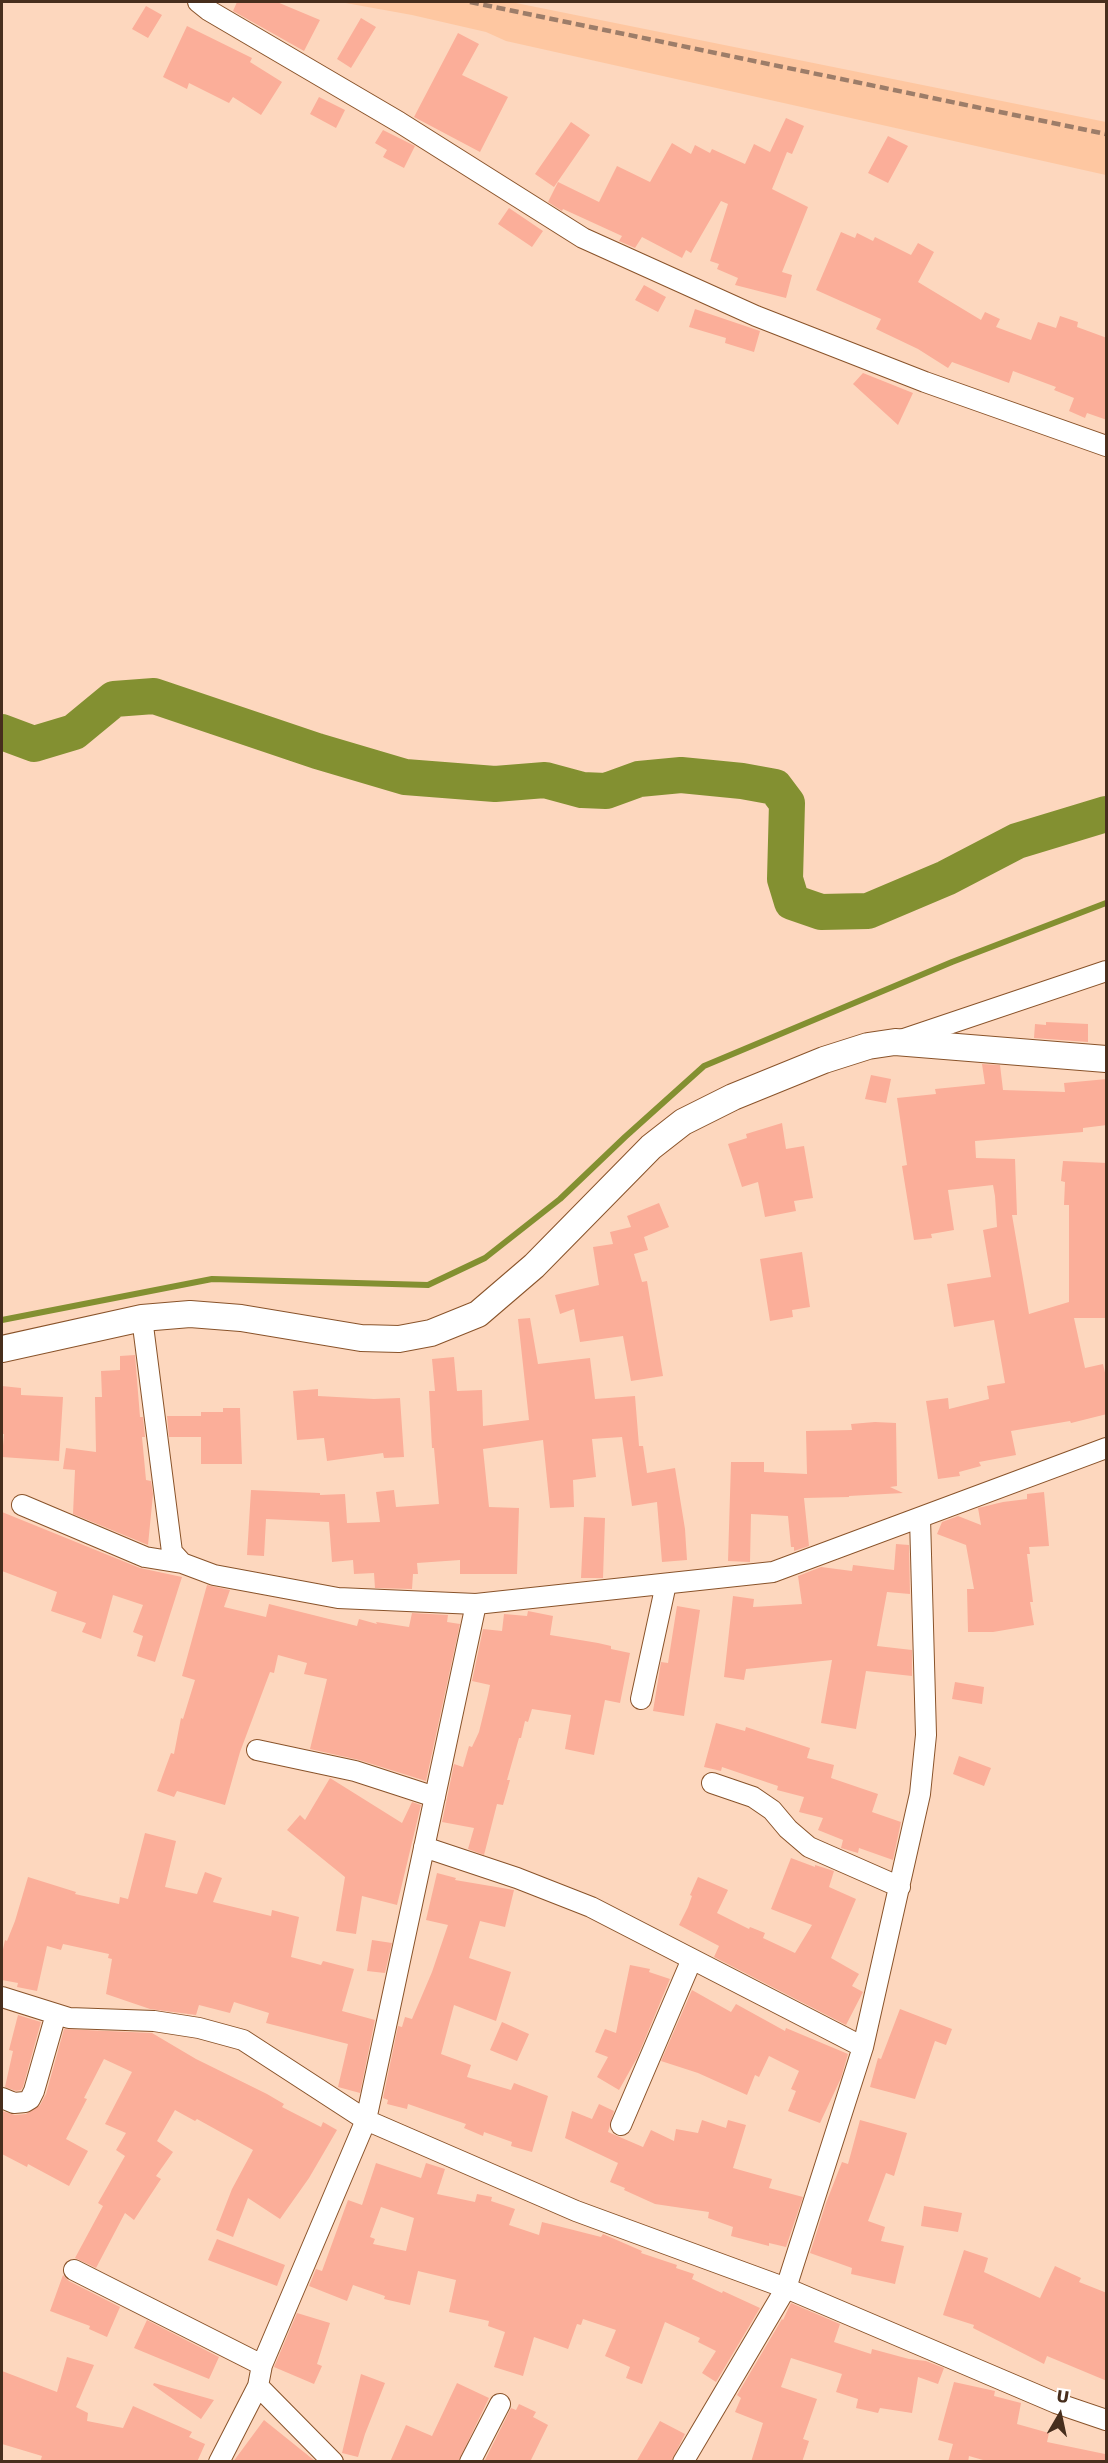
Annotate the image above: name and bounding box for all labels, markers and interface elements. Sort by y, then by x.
north arrow [1030,2385,1090,2445]
text: U [1055,2386,1071,2407]

